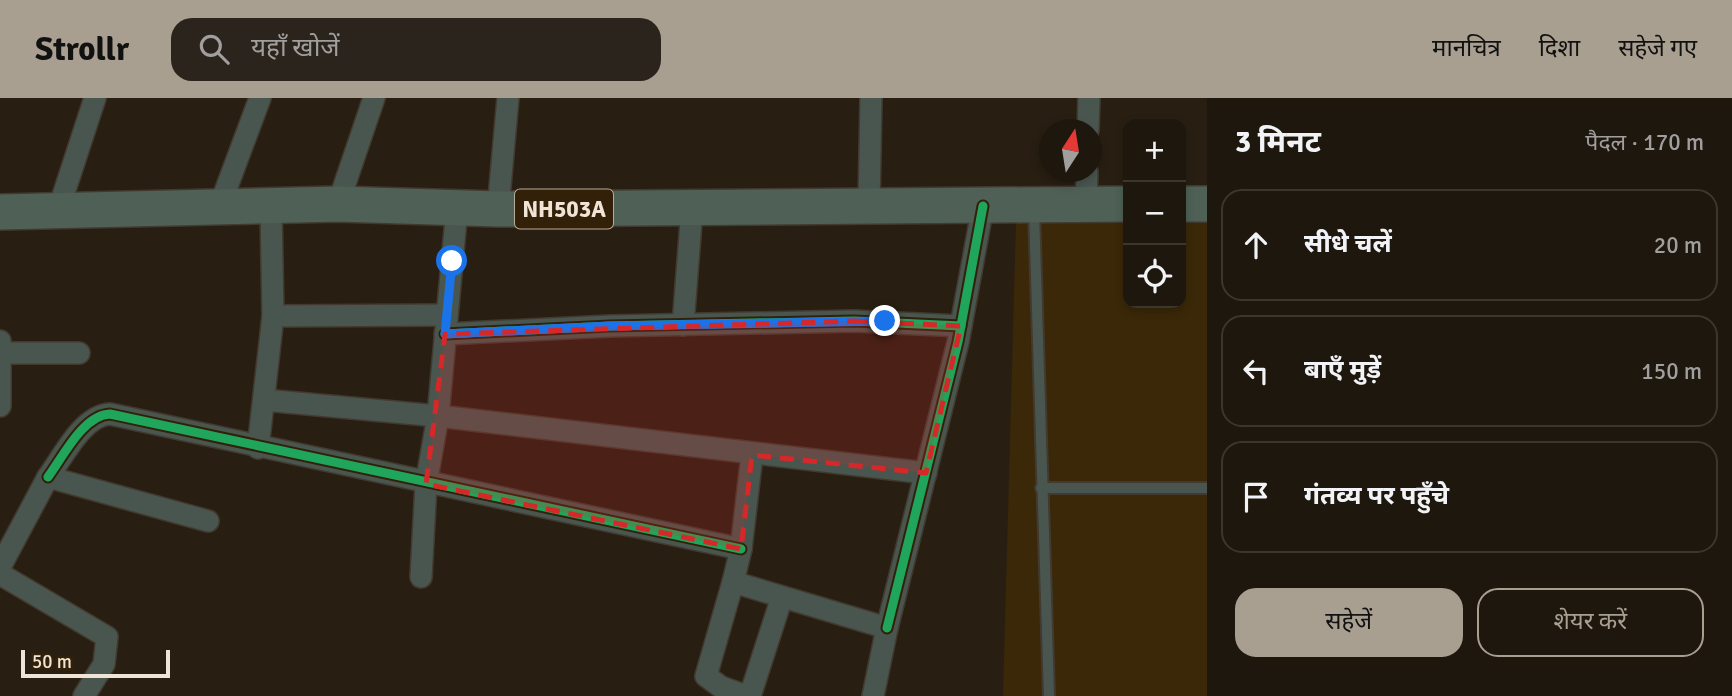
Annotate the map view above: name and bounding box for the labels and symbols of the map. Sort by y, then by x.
north arrow [1039,119,1102,182]
road number: NH503A [515,190,613,228]
route start [436,245,467,276]
route end [869,305,900,336]
scale bar [21,647,170,679]

